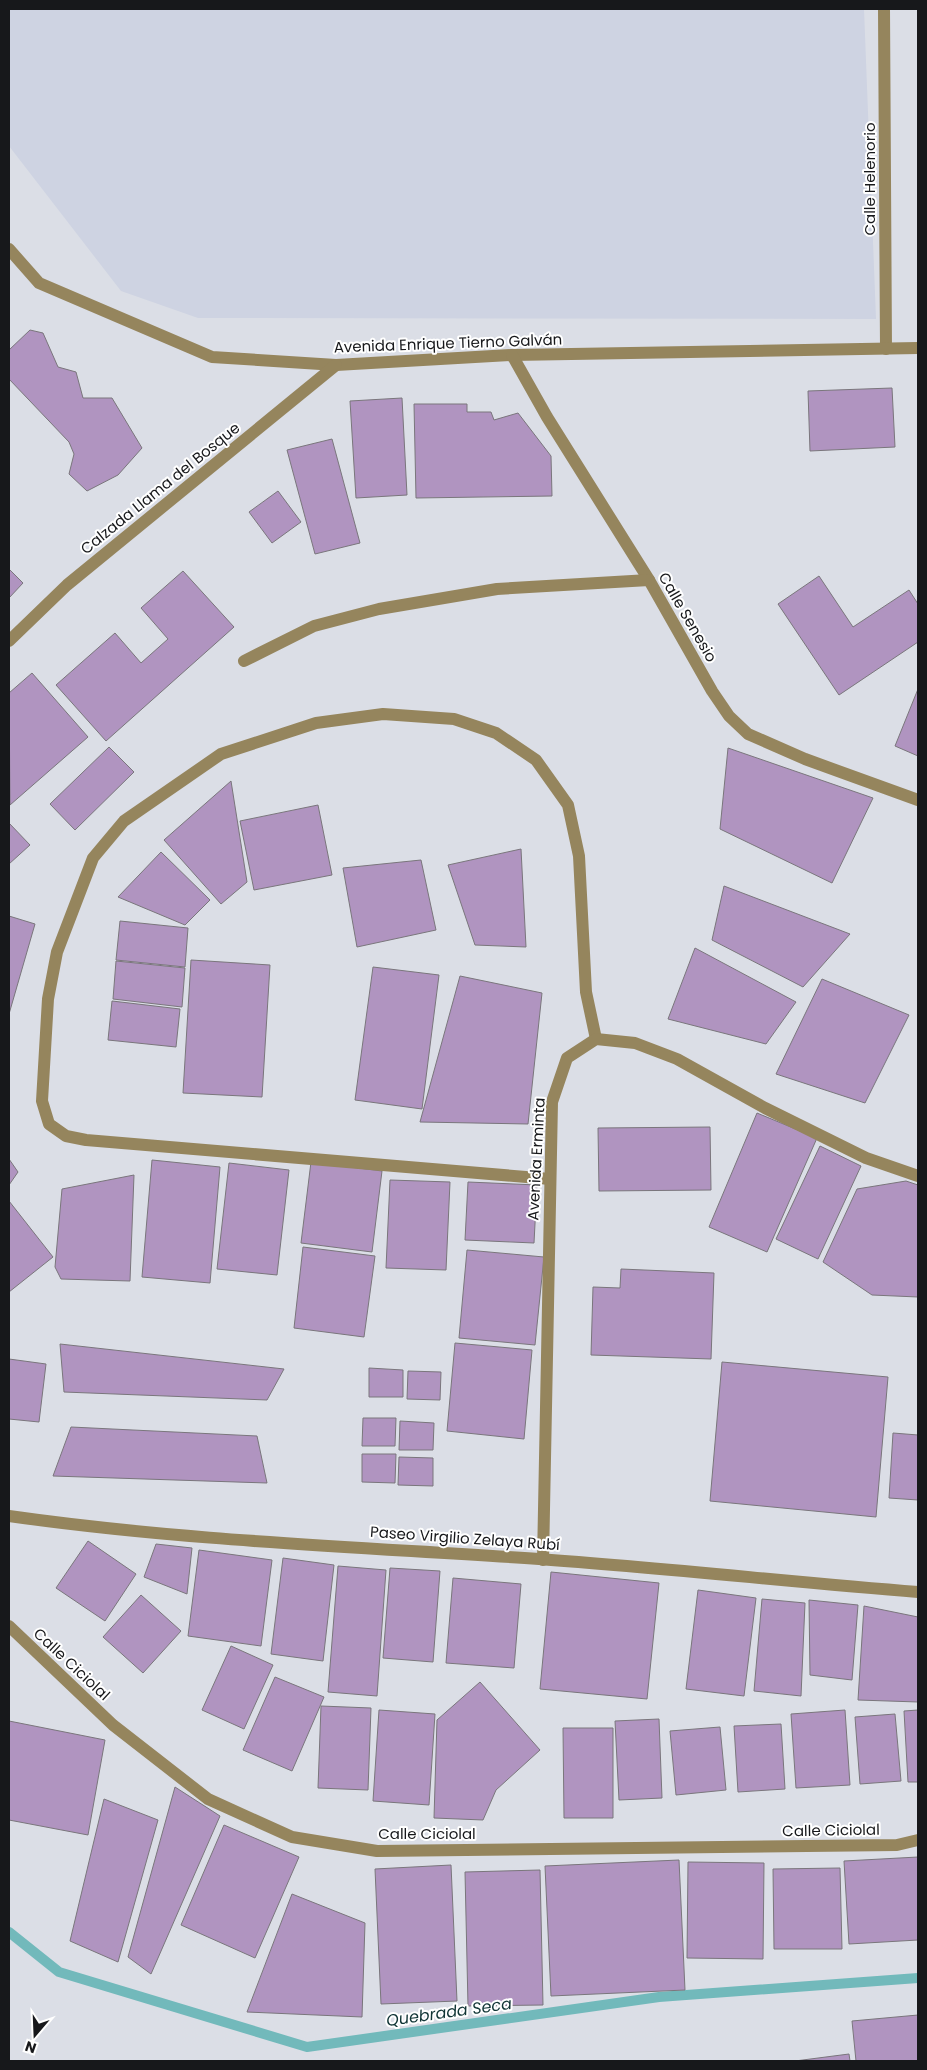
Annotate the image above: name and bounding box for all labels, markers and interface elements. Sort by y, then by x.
street label: Calle Helenorio [859,122,880,236]
street label: Avenida Enrique Tierno Galván [333,329,563,357]
street label: Calzada Llama del Bosque [76,417,244,559]
street label: Calle Senesio [654,568,722,666]
street label: Avenida Erminta [522,1097,550,1221]
street label: Paseo Virgilio Zelaya Rubí [369,1521,561,1555]
street label: Calle Ciciolal [29,1623,115,1705]
street label: Calle Ciciolal [782,1819,880,1841]
street label: Calle Ciciolal [378,1823,476,1844]
water label: Quebrada Seca [385,1992,513,2032]
north arrow [10,2010,60,2060]
text: N [23,2036,39,2058]

